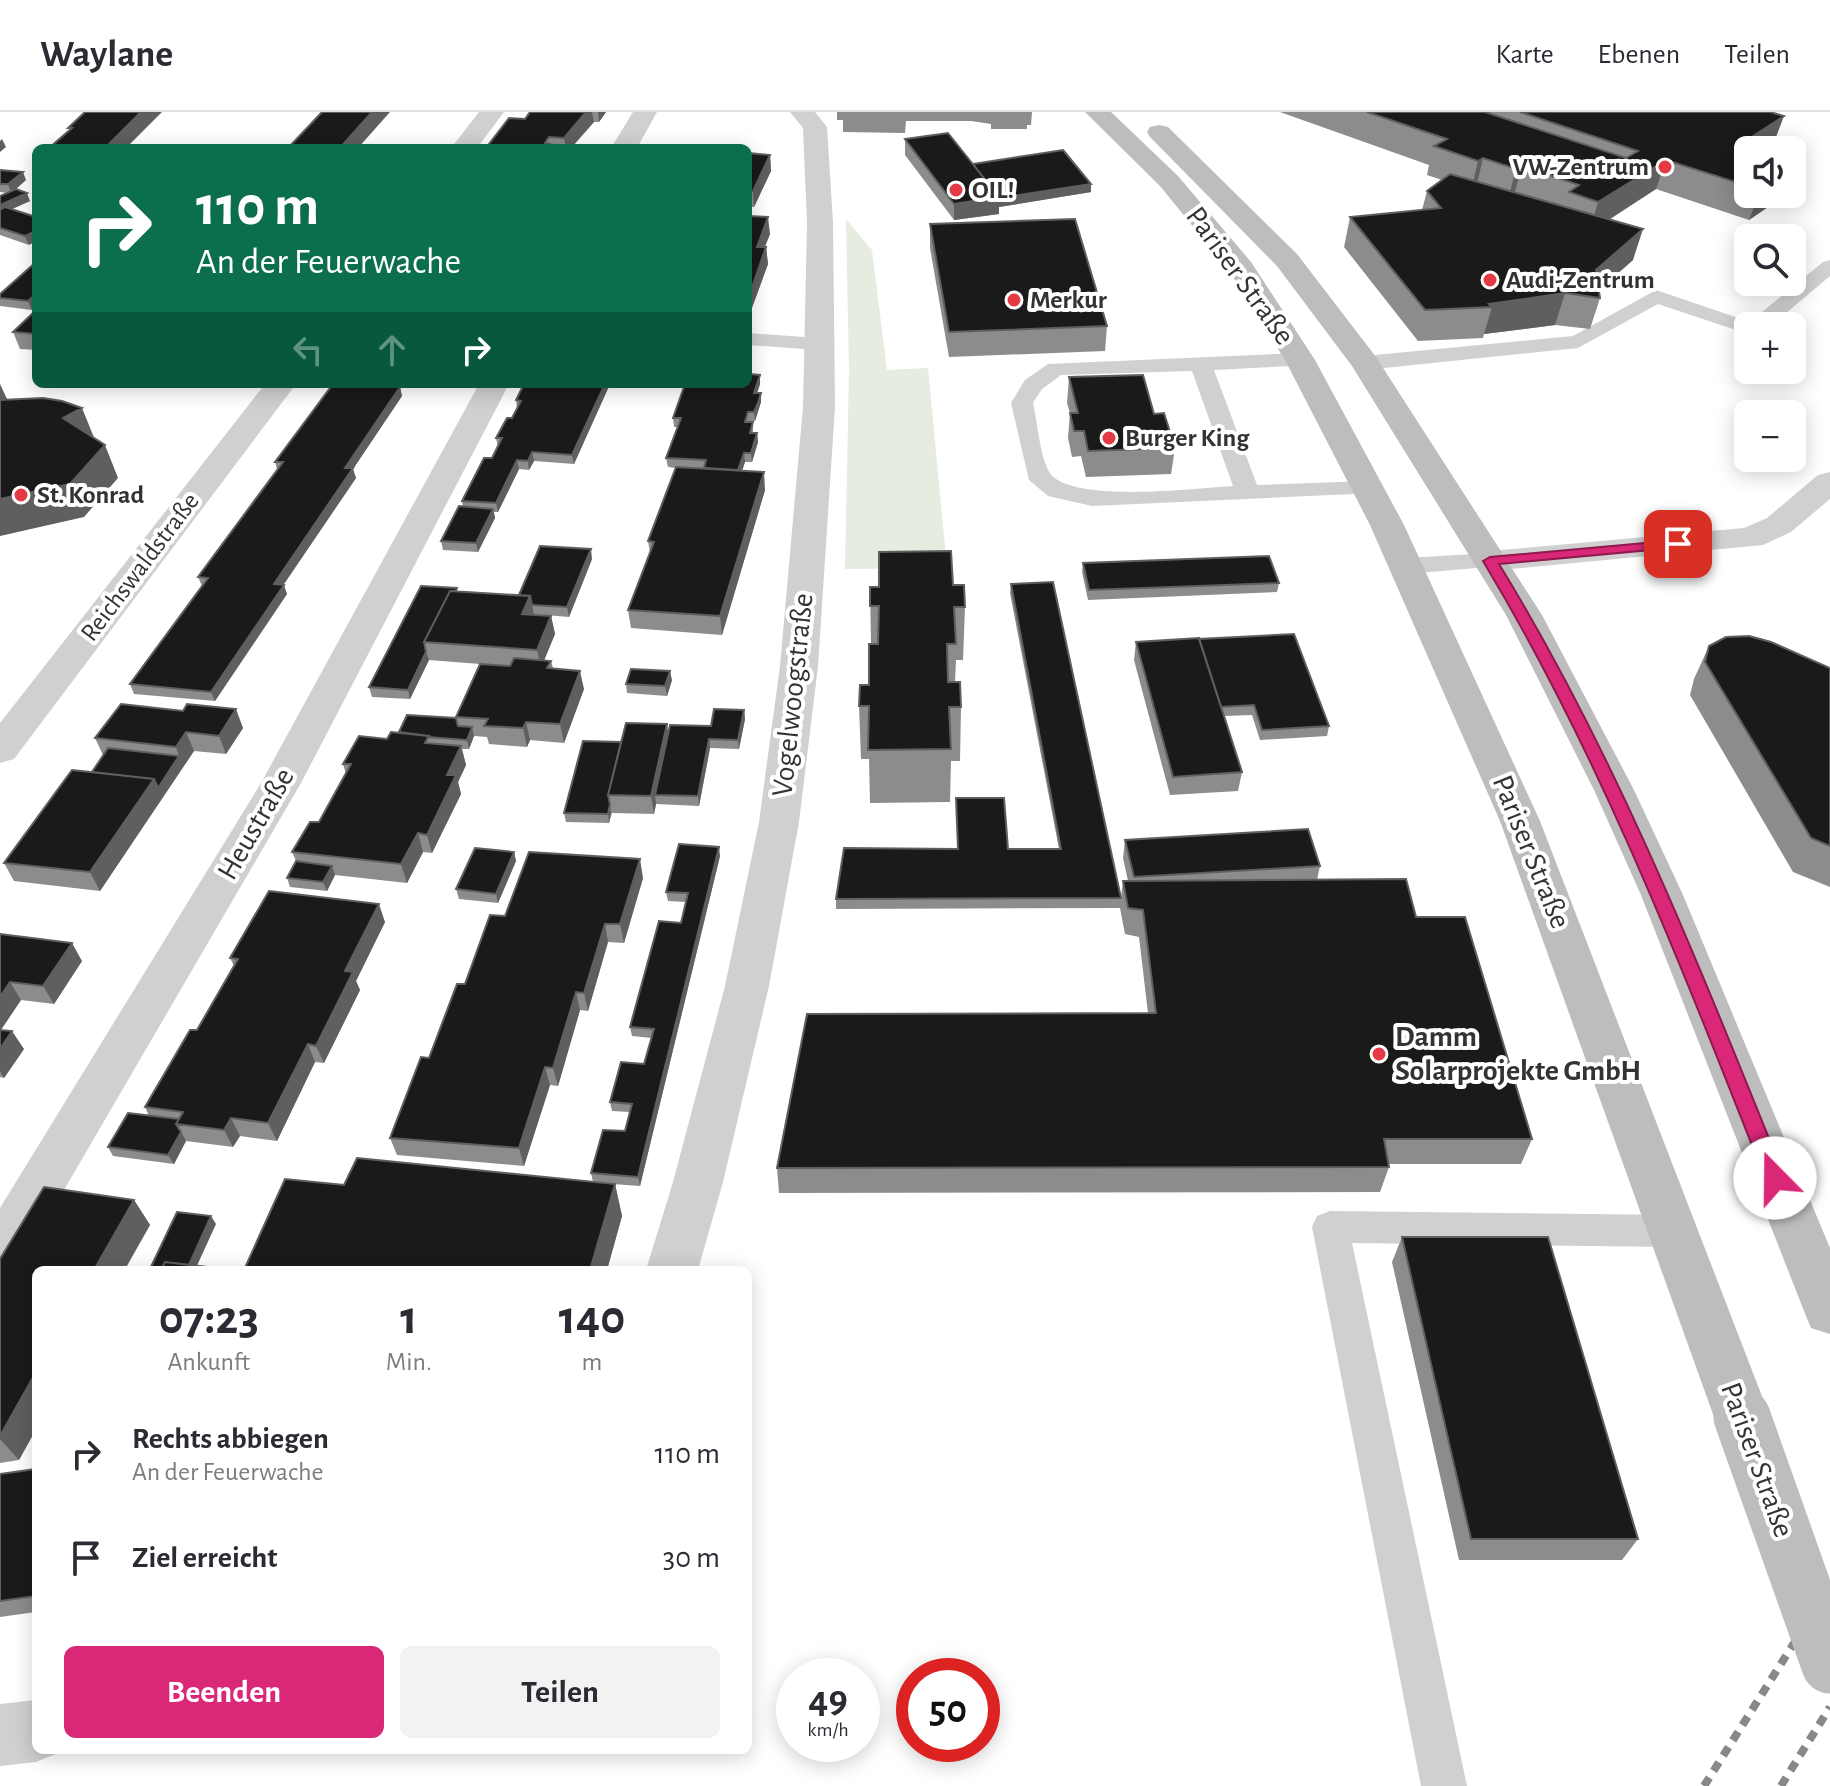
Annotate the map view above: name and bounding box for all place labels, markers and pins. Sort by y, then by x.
place label: VW-Zentrum [1513,154,1649,180]
marker: VW-Zentrum [1656,158,1674,176]
place label: OIL! [972,177,1014,203]
marker: OIL! [947,181,965,199]
place label: Audi-Zentrum [1506,267,1655,293]
marker: Audi-Zentrum [1481,271,1499,289]
place label: Merkur [1030,287,1107,313]
marker: Merkur [1005,291,1023,309]
place label: Burger King [1125,425,1250,451]
marker: Burger King [1100,429,1118,447]
place label: St. Konrad [37,482,144,508]
marker: St. Konrad [12,486,30,504]
pin [1644,510,1712,578]
place label: Damm Solarprojekte GmbH [1395,1022,1641,1086]
marker: Damm Solarprojekte GmbH [1370,1045,1388,1063]

